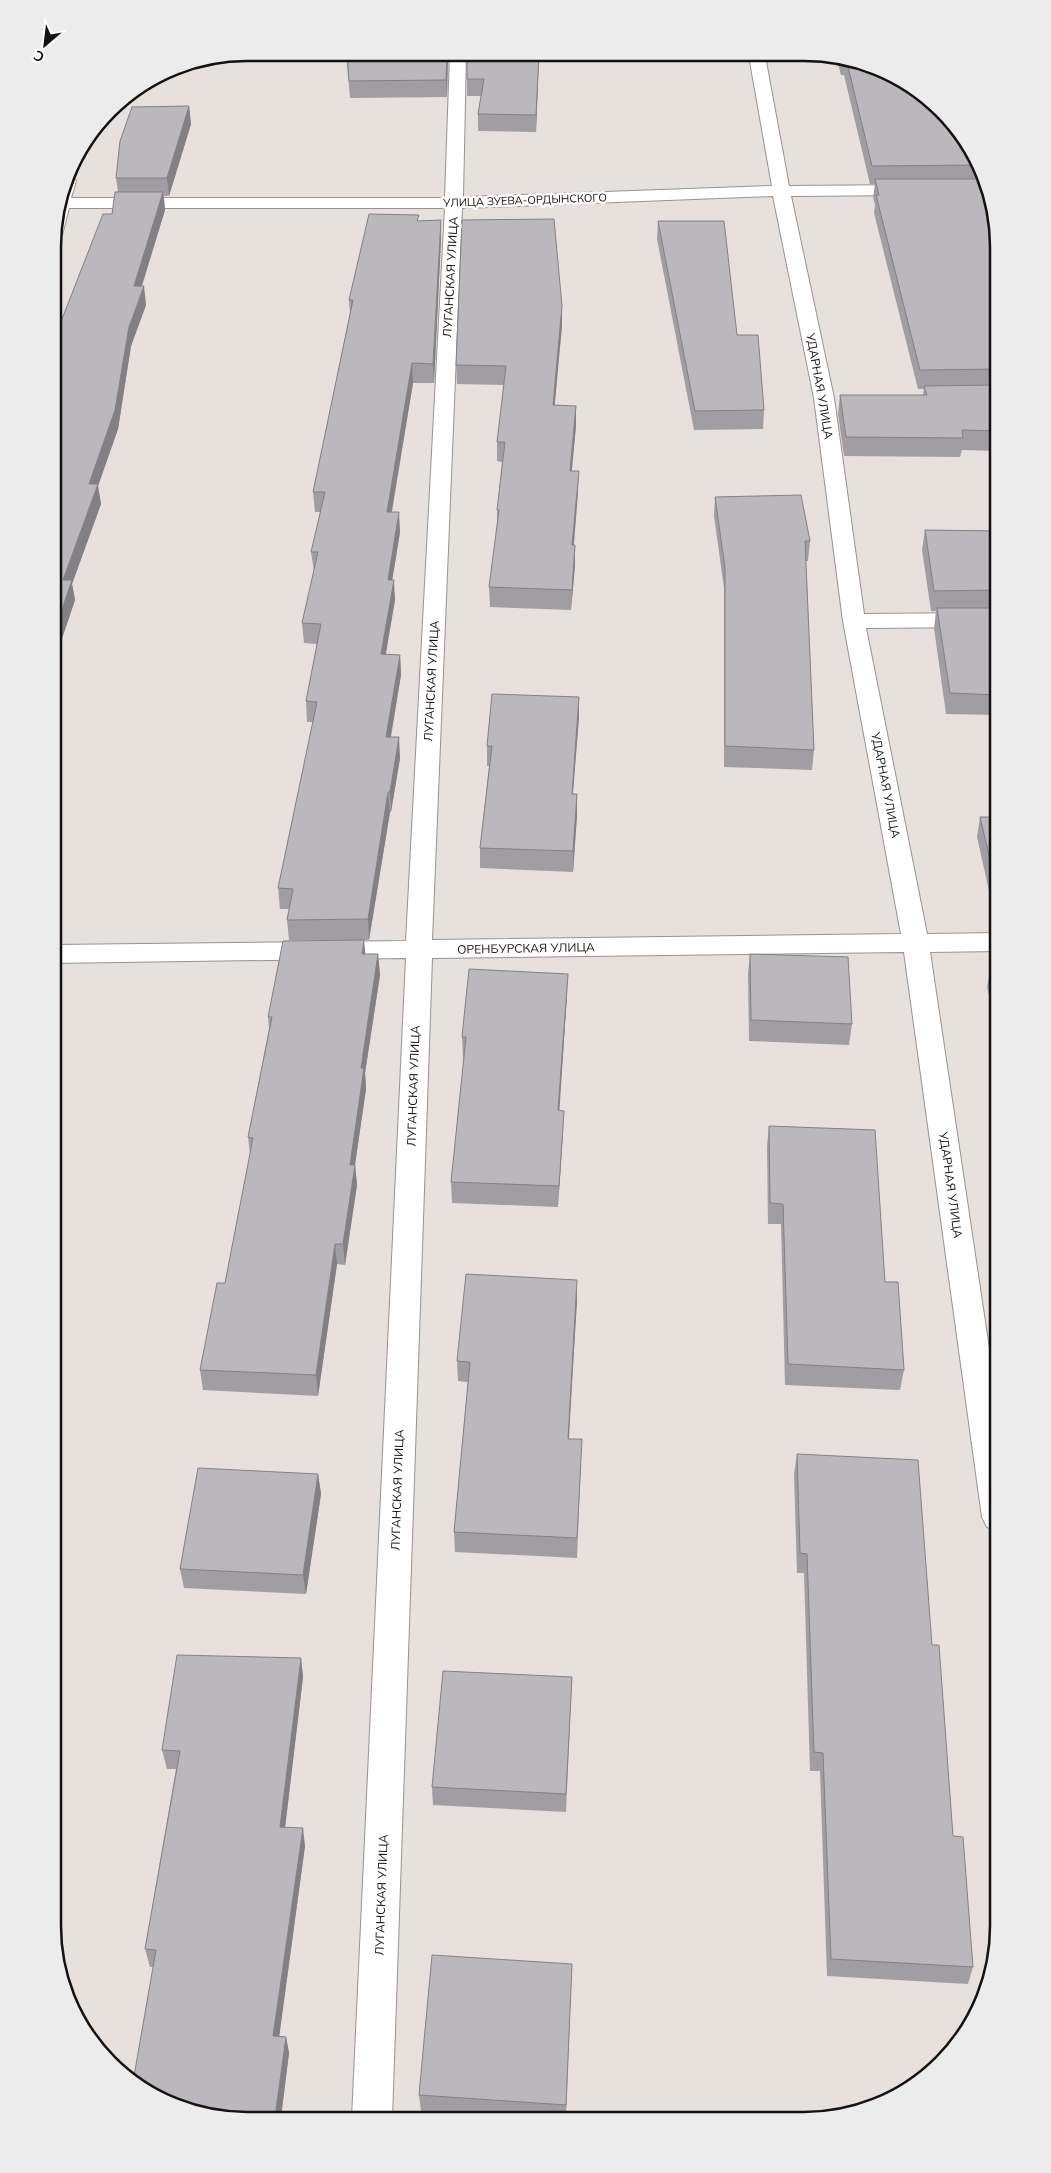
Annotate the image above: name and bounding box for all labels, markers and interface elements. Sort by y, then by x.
north arrow [20,20,70,70]
text: С [30,46,47,67]
street label: УЛИЦА ЗУЕВА-ОРДЫНСКОГО [442,190,607,210]
street label: ЛУГАНСКАЯ УЛИЦА [439,216,461,338]
street label: УДАРНАЯ УЛИЦА [803,331,837,440]
street label: ЛУГАНСКАЯ УЛИЦА [420,620,442,742]
street label: УДАРНАЯ УЛИЦА [868,730,904,839]
street label: ОРЕНБУРСКАЯ УЛИЦА [457,939,595,957]
street label: ЛУГАНСКАЯ УЛИЦА [403,1025,423,1147]
street label: УДАРНАЯ УЛИЦА [936,1130,966,1239]
street label: ЛУГАНСКАЯ УЛИЦА [387,1429,407,1551]
street label: ЛУГАНСКАЯ УЛИЦА [371,1834,391,1956]

